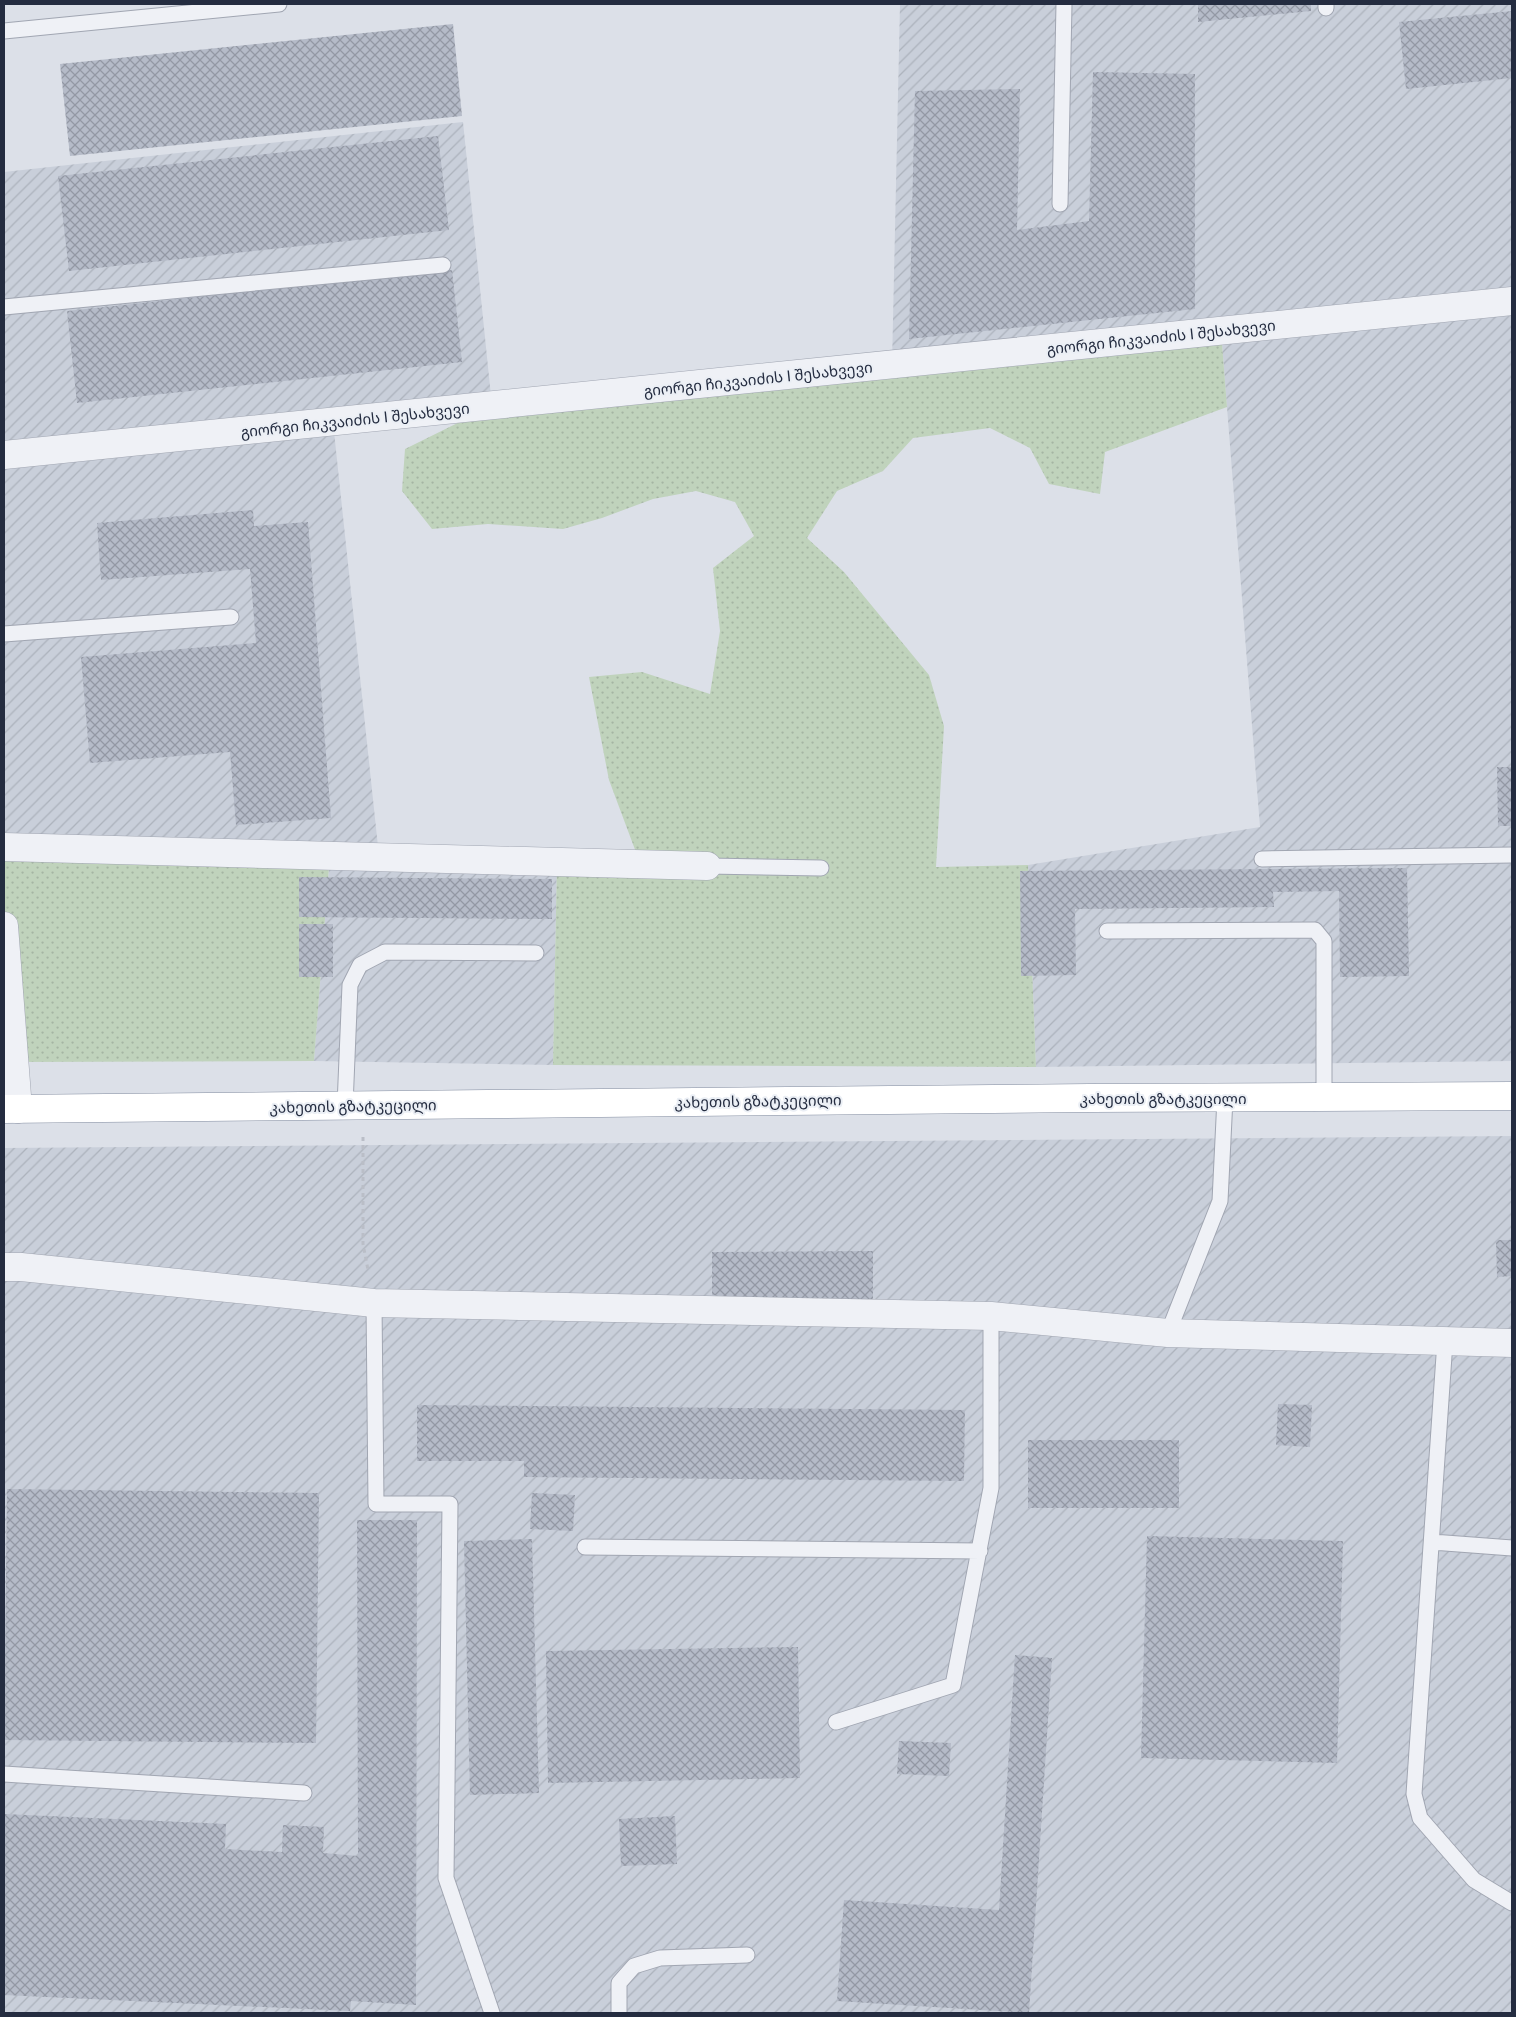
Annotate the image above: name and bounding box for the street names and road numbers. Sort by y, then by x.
street label: გიორგი ჩიკვაიძის I შესახვევი [1046,317,1276,358]
street label: გიორგი ჩიკვაიძის I შესახვევი [643,359,873,400]
street label: გიორგი ჩიკვაიძის I შესახვევი [240,400,470,441]
street label: კახეთის გზატკეცილი [1079,1090,1247,1108]
street label: კახეთის გზატკეცილი [674,1091,842,1112]
street label: კახეთის გზატკეცილი [269,1096,437,1117]

